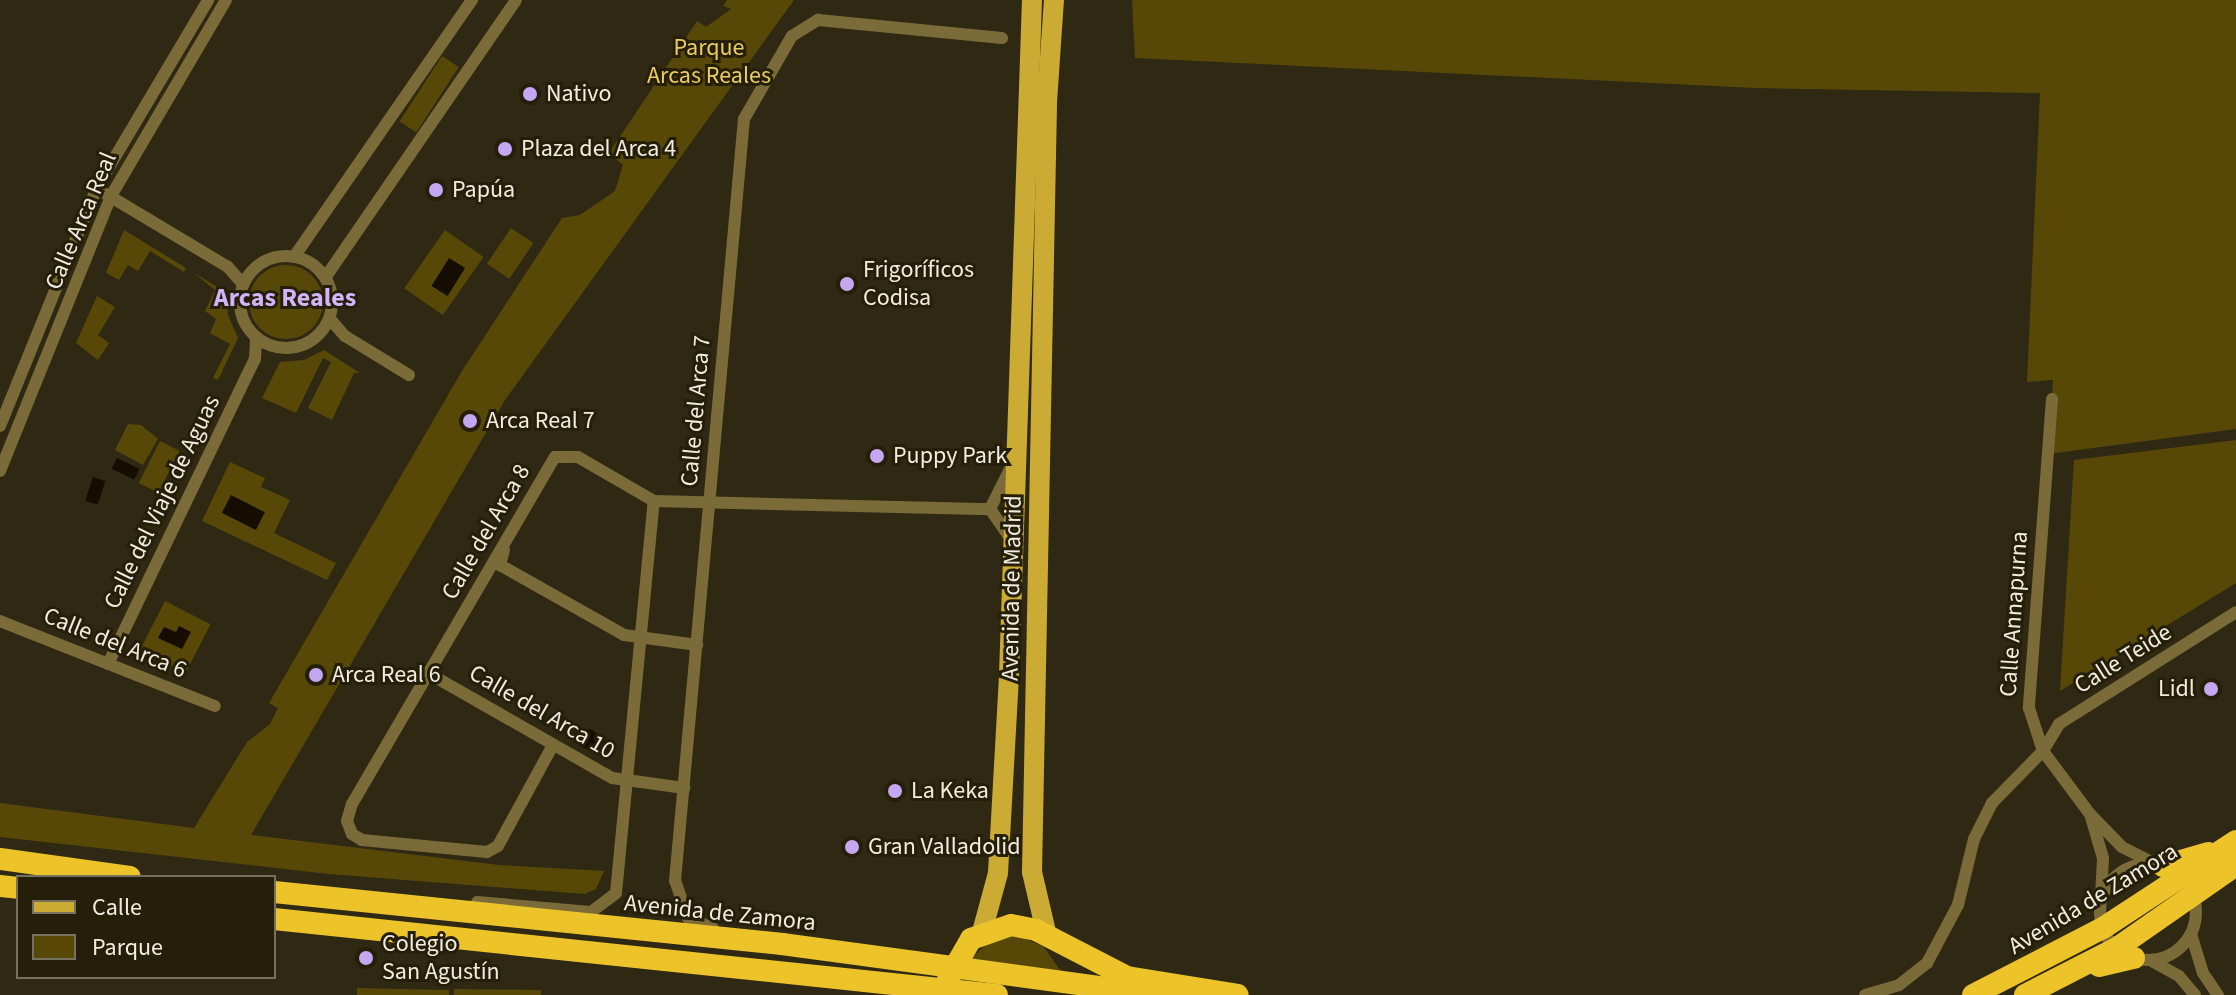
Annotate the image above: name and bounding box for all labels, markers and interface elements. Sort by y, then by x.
park label: Parque Arcas Reales [647,34,771,90]
place label: Nativo [546,80,611,108]
marker: Nativo [521,85,539,103]
place label: Plaza del Arca 4 [521,135,676,163]
marker: Plaza del Arca 4 [496,140,514,158]
street label: Calle Arca Real [39,148,123,294]
place label: Papúa [452,176,515,204]
marker: Papúa [427,181,445,199]
place label: Frigoríficos Codisa [863,256,974,312]
marker: Frigoríficos Codisa [838,275,856,293]
district label: Arcas Reales [214,282,356,314]
street label: Calle del Arca 7 [675,334,717,488]
street label: Calle del Viaje de Aguas [98,390,226,614]
place label: Arca Real 7 [486,407,595,435]
marker: Arca Real 7 [461,412,479,430]
place label: Puppy Park [893,442,1007,470]
marker: Puppy Park [868,447,886,465]
street label: Calle del Arca 8 [436,459,536,605]
street label: Avenida de Madrid [996,495,1028,681]
street label: Calle Annapurna [1994,530,2034,698]
street label: Calle del Arca 6 [39,601,191,685]
street label: Calle Teide [2069,618,2177,700]
street label: Calle del Arca 10 [464,659,620,765]
place label: Arca Real 6 [332,661,441,689]
marker: Arca Real 6 [307,666,325,684]
place label: Lidl [2158,675,2195,703]
marker: Lidl [2202,680,2220,698]
place label: La Keka [911,777,989,805]
marker: La Keka [886,782,904,800]
place label: Gran Valladolid [868,833,1021,861]
street label: Avenida de Zamora [2003,837,2183,961]
marker: Gran Valladolid [843,838,861,856]
legend [16,875,276,979]
street label: Avenida de Zamora [623,889,817,937]
text: Calle [92,890,142,925]
text: Parque [92,930,163,965]
place label: Colegio San Agustín [382,930,500,986]
marker: Colegio San Agustín [357,949,375,967]

